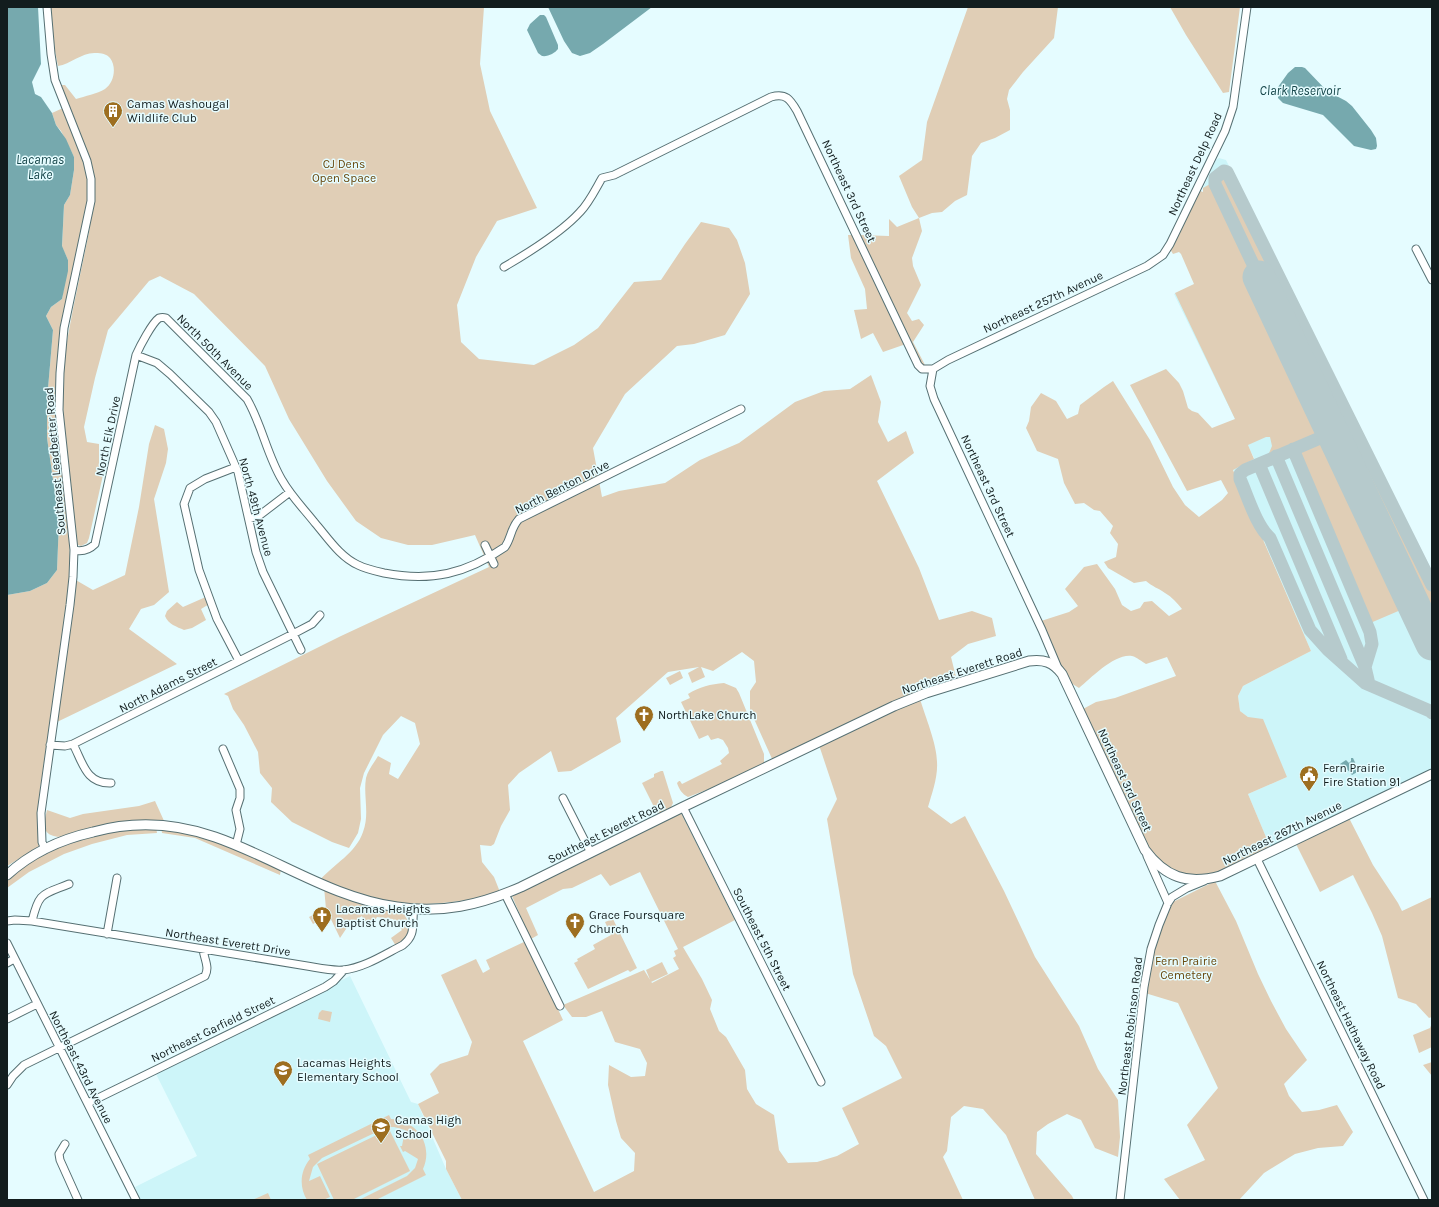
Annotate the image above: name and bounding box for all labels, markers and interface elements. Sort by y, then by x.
water label: Clark Reservoir [1260,83,1341,98]
place label: Camas Washougal Wildlife Club [127,97,229,125]
building icon: Camas Washougal Wildlife Club [102,100,124,128]
street label: Northeast Delp Road [1165,110,1225,218]
street label: Northeast 3rd Street [819,137,879,245]
water label: Lacamas Lake [16,152,64,182]
park label: CJ Dens Open Space [312,157,376,185]
street label: Northeast 257th Avenue [981,268,1105,336]
street label: North 50th Avenue [174,311,256,393]
street label: Southeast Leadbetter Road [42,387,68,535]
street label: North Elk Drive [93,395,123,477]
street label: Northeast 3rd Street [958,432,1018,540]
street label: North 49th Avenue [236,456,276,558]
street label: North Benton Drive [513,457,611,517]
street label: Northeast Everett Road [900,645,1024,697]
street label: North Adams Street [117,654,220,716]
church icon: NorthLake Church [633,704,655,732]
place label: NorthLake Church [658,708,757,722]
street label: Northeast 3rd Street [1095,726,1155,834]
place label: Fern Prairie Fire Station 91 [1323,761,1400,789]
public building icon: Fern Prairie Fire Station 91 [1298,764,1320,792]
street label: Southeast Everett Road [545,798,667,866]
street label: Northeast 267th Avenue [1220,798,1344,868]
street label: Southeast 5th Street [730,885,794,993]
place label: Lacamas Heights Baptist Church [336,902,431,930]
church icon: Lacamas Heights Baptist Church [311,905,333,933]
place label: Grace Foursquare Church [589,908,685,936]
church icon: Grace Foursquare Church [564,911,586,939]
street label: Northeast Everett Drive [164,925,292,959]
park label: Fern Prairie Cemetery [1155,954,1217,982]
street label: Northeast Robinson Road [1115,956,1145,1096]
street label: Northeast Hathaway Road [1314,958,1388,1092]
street label: Northeast Garfield Street [149,993,278,1065]
street label: Northeast 43rd Avenue [46,1008,116,1126]
place label: Lacamas Heights Elementary School [297,1056,399,1084]
school or university icon: Lacamas Heights Elementary School [272,1059,294,1087]
place label: Camas High School [395,1113,462,1141]
school or university icon: Camas High School [370,1116,392,1144]

